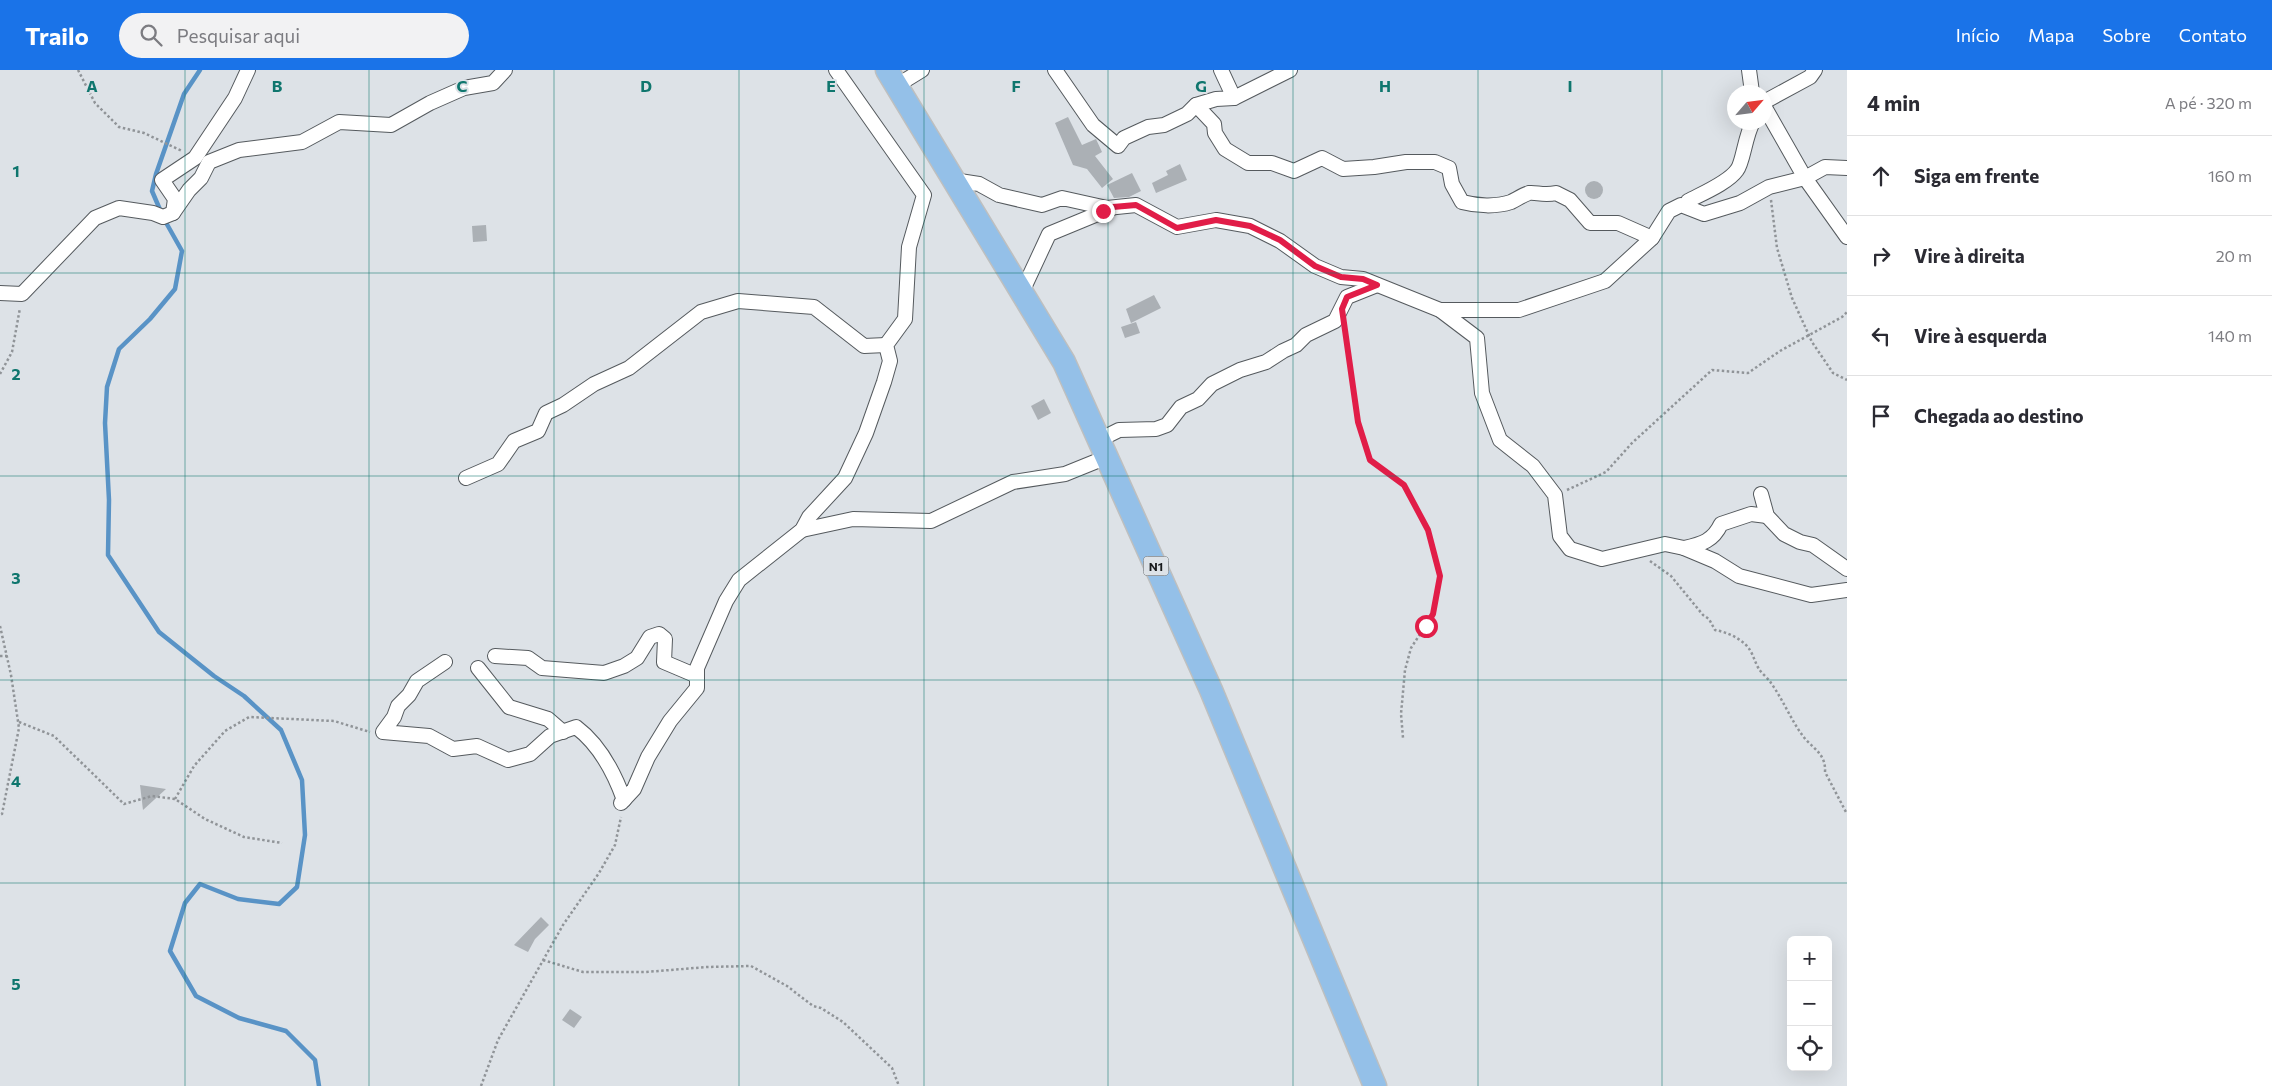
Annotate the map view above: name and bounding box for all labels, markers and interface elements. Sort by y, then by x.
search box [119,13,469,58]
text: Trailo [25,21,89,50]
icon: search [137,21,165,49]
text: Pesquisar aqui [177,24,300,47]
text: Início [1956,24,2000,46]
text: Mapa [2028,24,2074,46]
text: Sobre [2102,24,2151,46]
text: Contato [2179,24,2247,46]
text: A [86,76,98,95]
text: B [272,76,283,95]
text: C [457,76,468,95]
text: D [640,76,652,95]
text: E [826,76,836,95]
text: F [1011,76,1021,95]
text: G [1195,76,1207,95]
text: H [1379,76,1391,95]
text: I [1567,76,1573,95]
north arrow [1727,85,1772,130]
text: 4 min [1867,90,1920,115]
text: A pé · 320 m [2165,93,2252,112]
text: 1 [12,161,20,180]
icon: ahead [1867,162,1895,190]
text: Siga em frente [1914,164,2039,187]
text: 160 m [2208,166,2252,185]
route end [1092,200,1115,223]
icon: right [1867,242,1895,270]
text: Vire à direita [1914,244,2025,267]
text: 20 m [2216,246,2252,265]
icon: left [1867,322,1895,350]
text: Vire à esquerda [1914,324,2047,347]
text: 140 m [2208,326,2252,345]
text: 2 [11,364,21,383]
icon: arrive [1867,402,1895,430]
text: Chegada ao destino [1914,404,2084,427]
road number: N1 [1144,556,1168,576]
text: 3 [11,568,21,587]
route start [1415,615,1438,638]
text: 4 [11,771,21,790]
map controls [1787,936,1832,1071]
button: + [1787,936,1832,981]
text: 5 [11,974,21,993]
button: − [1787,981,1832,1026]
button: locate [1787,1026,1832,1071]

